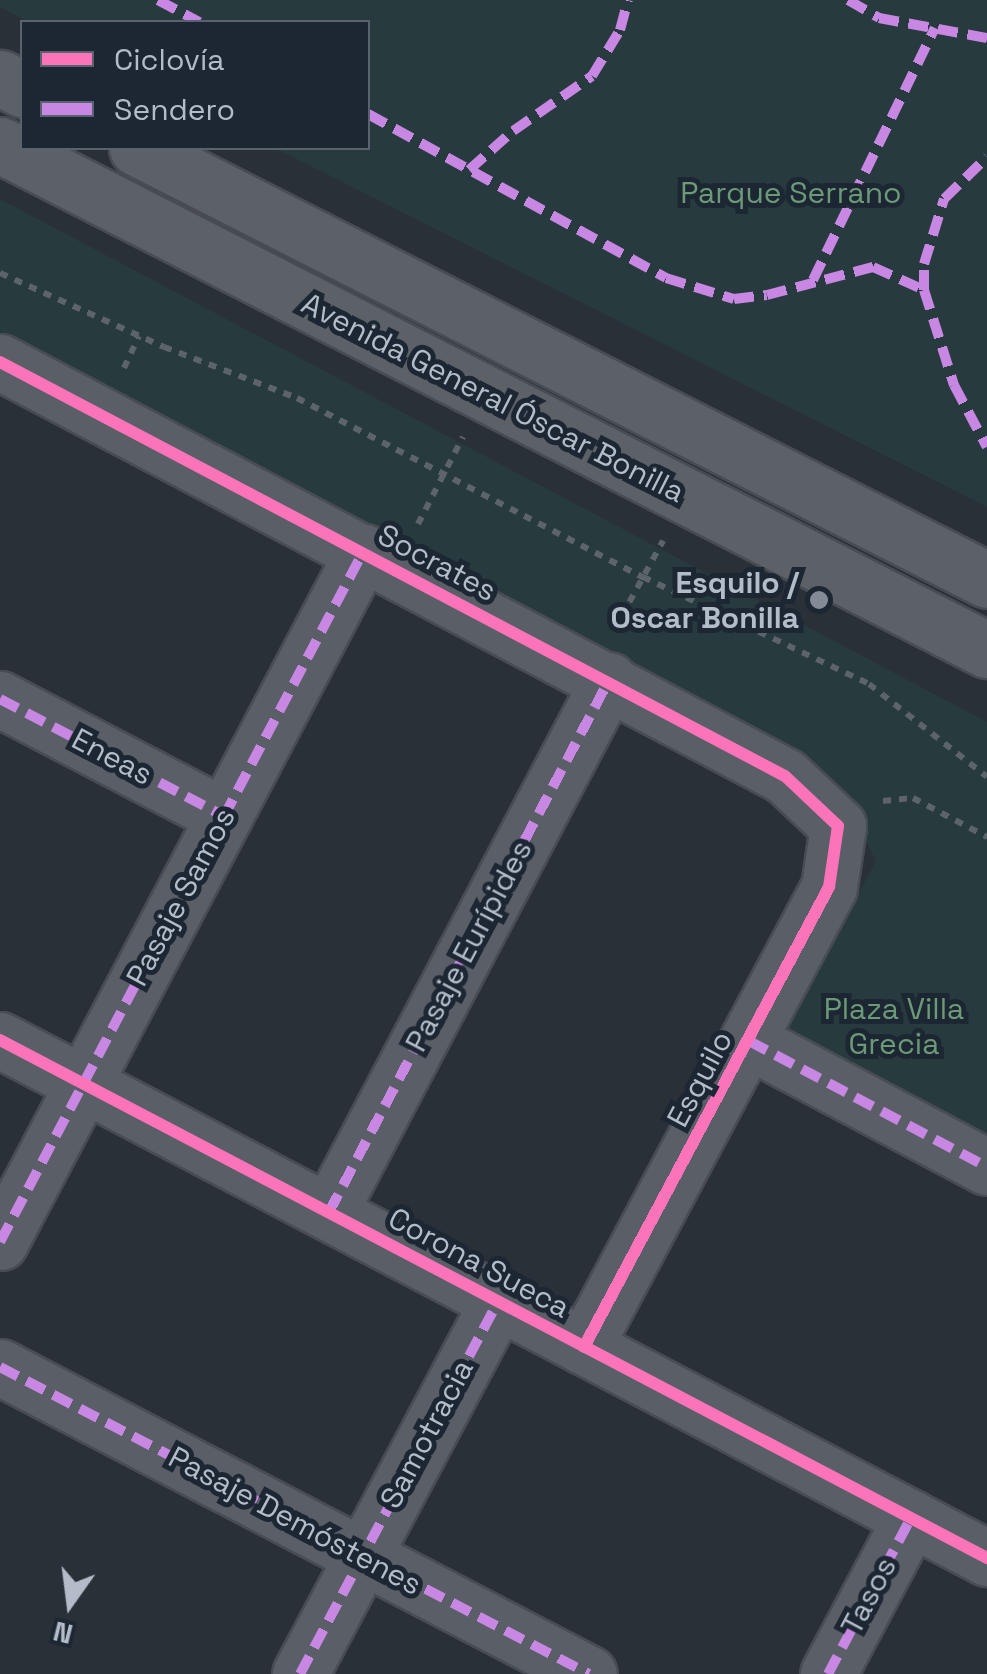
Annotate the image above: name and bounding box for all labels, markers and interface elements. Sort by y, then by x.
legend [20,20,370,150]
text: Ciclovía [114,40,225,79]
text: Sendero [114,90,235,129]
park label: Parque Serrano [680,175,902,211]
street label: Avenida General Óscar Bonilla [296,286,690,510]
street label: Socrates [372,517,502,609]
place label: Esquilo / Oscar Bonilla [611,565,799,636]
marker: Esquilo / Oscar Bonilla [808,589,830,611]
street label: Eneas [66,721,158,793]
street label: Pasaje Samos [119,802,243,992]
street label: Pasaje Eurípides [398,834,540,1058]
park label: Plaza Villa Grecia [823,991,965,1062]
street label: Esquilo [660,1025,740,1133]
street label: Corona Sueca [382,1200,576,1326]
street label: Samotracia [373,1353,481,1515]
street label: Pasaje Demóstenes [162,1439,428,1603]
street label: Tasos [834,1551,904,1641]
north arrow [20,1554,120,1654]
text: N [49,1613,76,1653]

